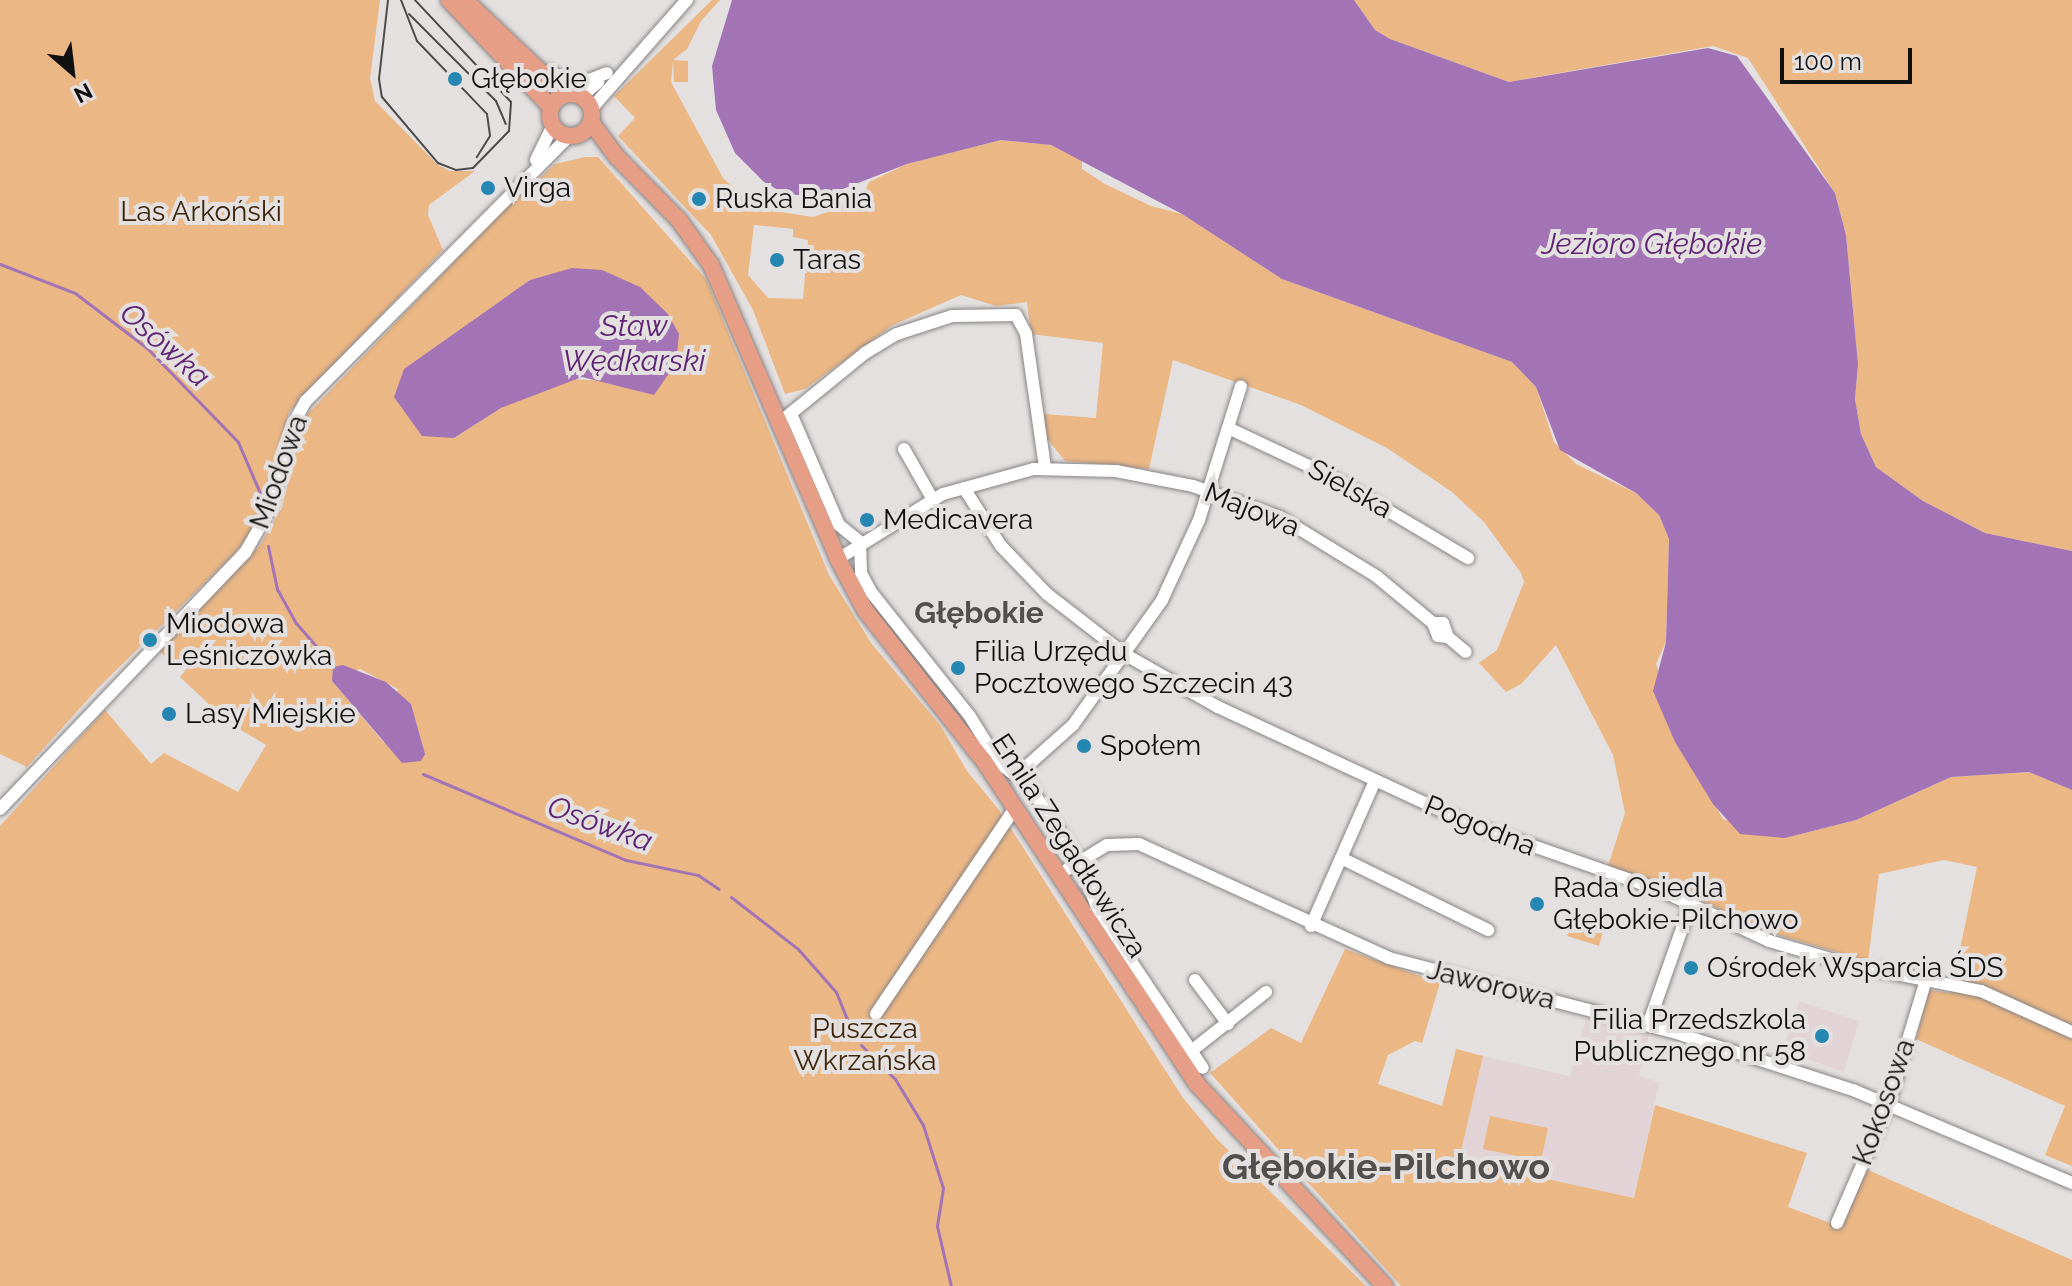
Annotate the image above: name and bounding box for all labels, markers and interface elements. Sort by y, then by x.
north arrow [32,32,112,112]
scale bar [1784,32,1916,82]
text: 100 m [1794,47,1862,76]
place label: Głębokie [471,62,587,96]
marker: Głębokie [446,70,464,88]
text: N [70,78,97,109]
place label: Virga [504,171,571,205]
marker: Virga [479,179,497,197]
place label: Ruska Bania [715,182,872,216]
marker: Ruska Bania [690,190,708,208]
park label: Las Arkoński [120,195,282,229]
water label: Jezioro Głębokie [1542,226,1762,262]
place label: Taras [793,243,861,277]
marker: Taras [768,251,786,269]
water label: Osówka [113,295,217,395]
water label: Staw Wędkarski [563,308,705,378]
street label: Miodowa [243,411,315,533]
street label: Sielska [1302,452,1398,526]
street label: Majowa [1199,476,1305,544]
place label: Medicavera [883,503,1033,537]
marker: Medicavera [858,511,876,529]
district label: Głębokie [914,595,1044,631]
place label: Miodowa Leśniczówka [166,607,332,673]
marker: Miodowa Leśniczówka [141,631,159,649]
place label: Filia Urzędu Pocztowego Szczecin 43 [974,635,1293,701]
marker: Filia Urzędu Pocztowego Szczecin 43 [949,659,967,677]
place label: Lasy Miejskie [185,697,356,731]
marker: Lasy Miejskie [160,705,178,723]
street label: Emila Zegadłowicza [984,728,1154,964]
place label: Społem [1100,729,1201,763]
marker: Społem [1075,737,1093,755]
water label: Osówka [543,788,657,860]
street label: Pogodna [1420,789,1540,863]
place label: Rada Osiedla Głębokie-Pilchowo [1553,871,1799,937]
marker: Rada Osiedla Głębokie-Pilchowo [1528,895,1546,913]
place label: Ośrodek Wsparcia ŚDS [1707,951,2005,985]
street label: Jaworowa [1424,953,1558,1017]
marker: Ośrodek Wsparcia ŚDS [1682,959,1700,977]
place label: Filia Przedszkola Publicznego nr 58 [1573,1003,1806,1069]
park label: Puszcza Wkrzańska [794,1012,936,1078]
marker: Filia Przedszkola Publicznego nr 58 [1813,1027,1831,1045]
street label: Kokosowa [1846,1034,1922,1170]
district label: Głębokie-Pilchowo [1222,1145,1550,1189]

